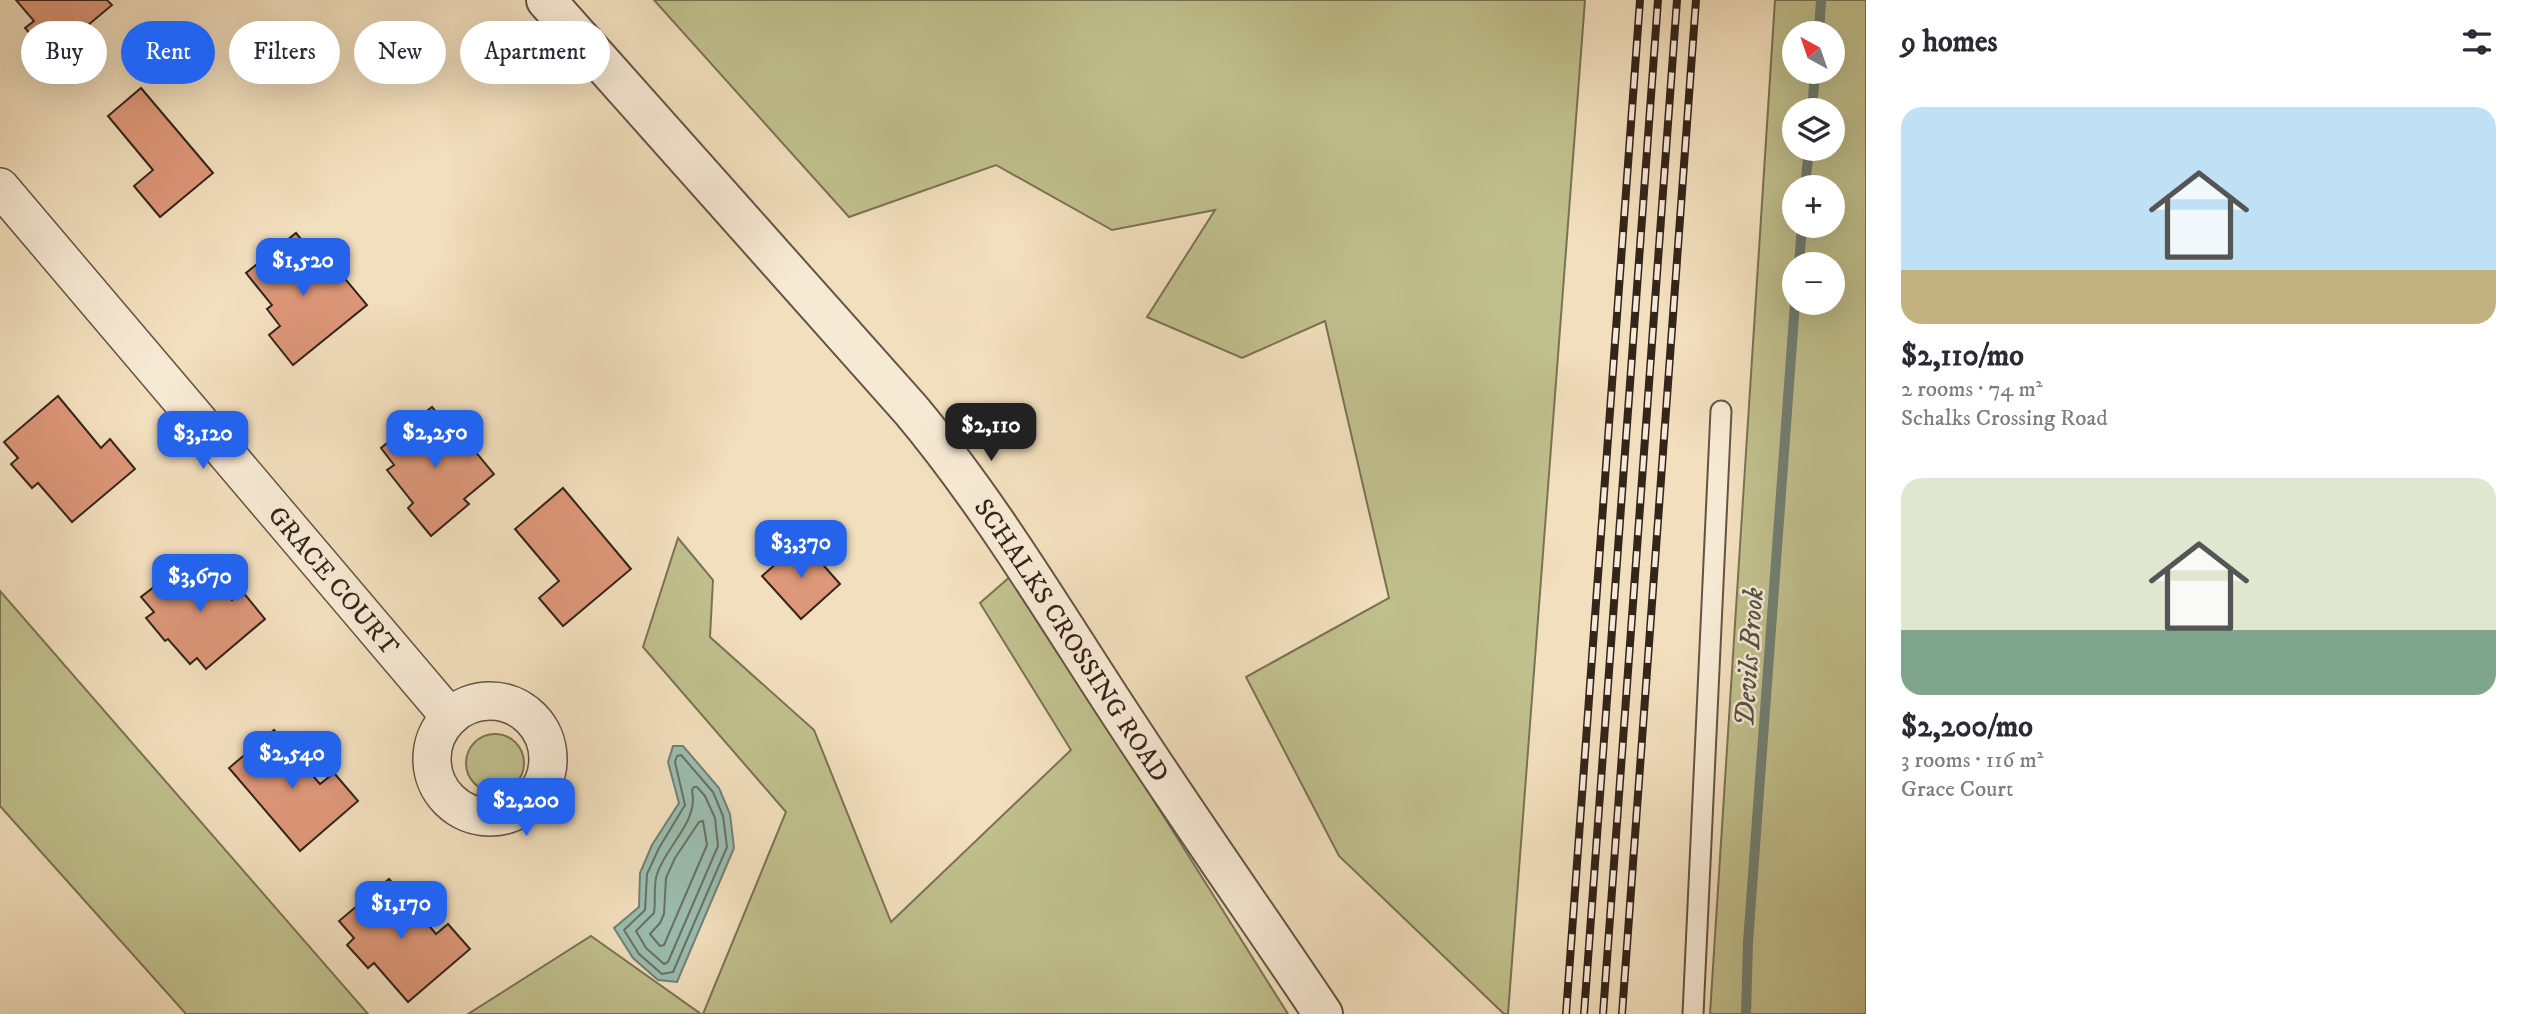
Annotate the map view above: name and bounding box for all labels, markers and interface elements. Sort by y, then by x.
chip: Buy [21,21,107,84]
chip: Rent [121,21,215,84]
chip: Filters [229,21,340,84]
chip: New [354,21,446,84]
chip: Apartment [460,21,610,84]
north arrow [1782,21,1844,84]
map controls [1782,21,1845,315]
icon: filters [2458,23,2496,61]
text: 9 homes [1901,24,1998,61]
button: layers [1782,98,1845,161]
icon: home [2136,152,2262,278]
button: + [1782,175,1845,238]
pin: $1,520 [246,238,360,298]
text: $1,520 [272,246,334,275]
button: − [1782,252,1845,315]
text: $2,110/mo [1901,338,2024,375]
text: 2 rooms · 74 m² [1901,375,2042,404]
pin: $2,110 [934,404,1048,463]
text: Schalks Crossing Road [1901,404,2108,433]
pin: $2,250 [378,410,492,470]
text: $2,110 [961,411,1021,440]
pin: $3,120 [146,412,260,471]
text: $2,250 [402,418,468,447]
text: $3,120 [173,419,233,448]
street label: SCHALKS CROSSING ROAD [966,493,1176,789]
street label: GRACE COURT [260,500,406,663]
pin: $3,370 [744,520,858,580]
icon: home [2136,523,2262,649]
text: $3,370 [771,528,831,557]
pin: $3,670 [143,554,257,614]
text: $3,670 [168,562,232,591]
water label: Devils Brook [1727,586,1772,728]
text: $2,200/mo [1901,709,2033,746]
pin: $2,540 [235,732,349,791]
text: $2,540 [259,739,325,768]
text: 3 rooms · 116 m² [1901,746,2044,775]
text: Grace Court [1901,775,2013,804]
pin: $2,200 [469,778,583,838]
text: $2,200 [493,786,559,815]
pin: $1,170 [344,881,458,941]
text: $1,170 [371,889,431,918]

